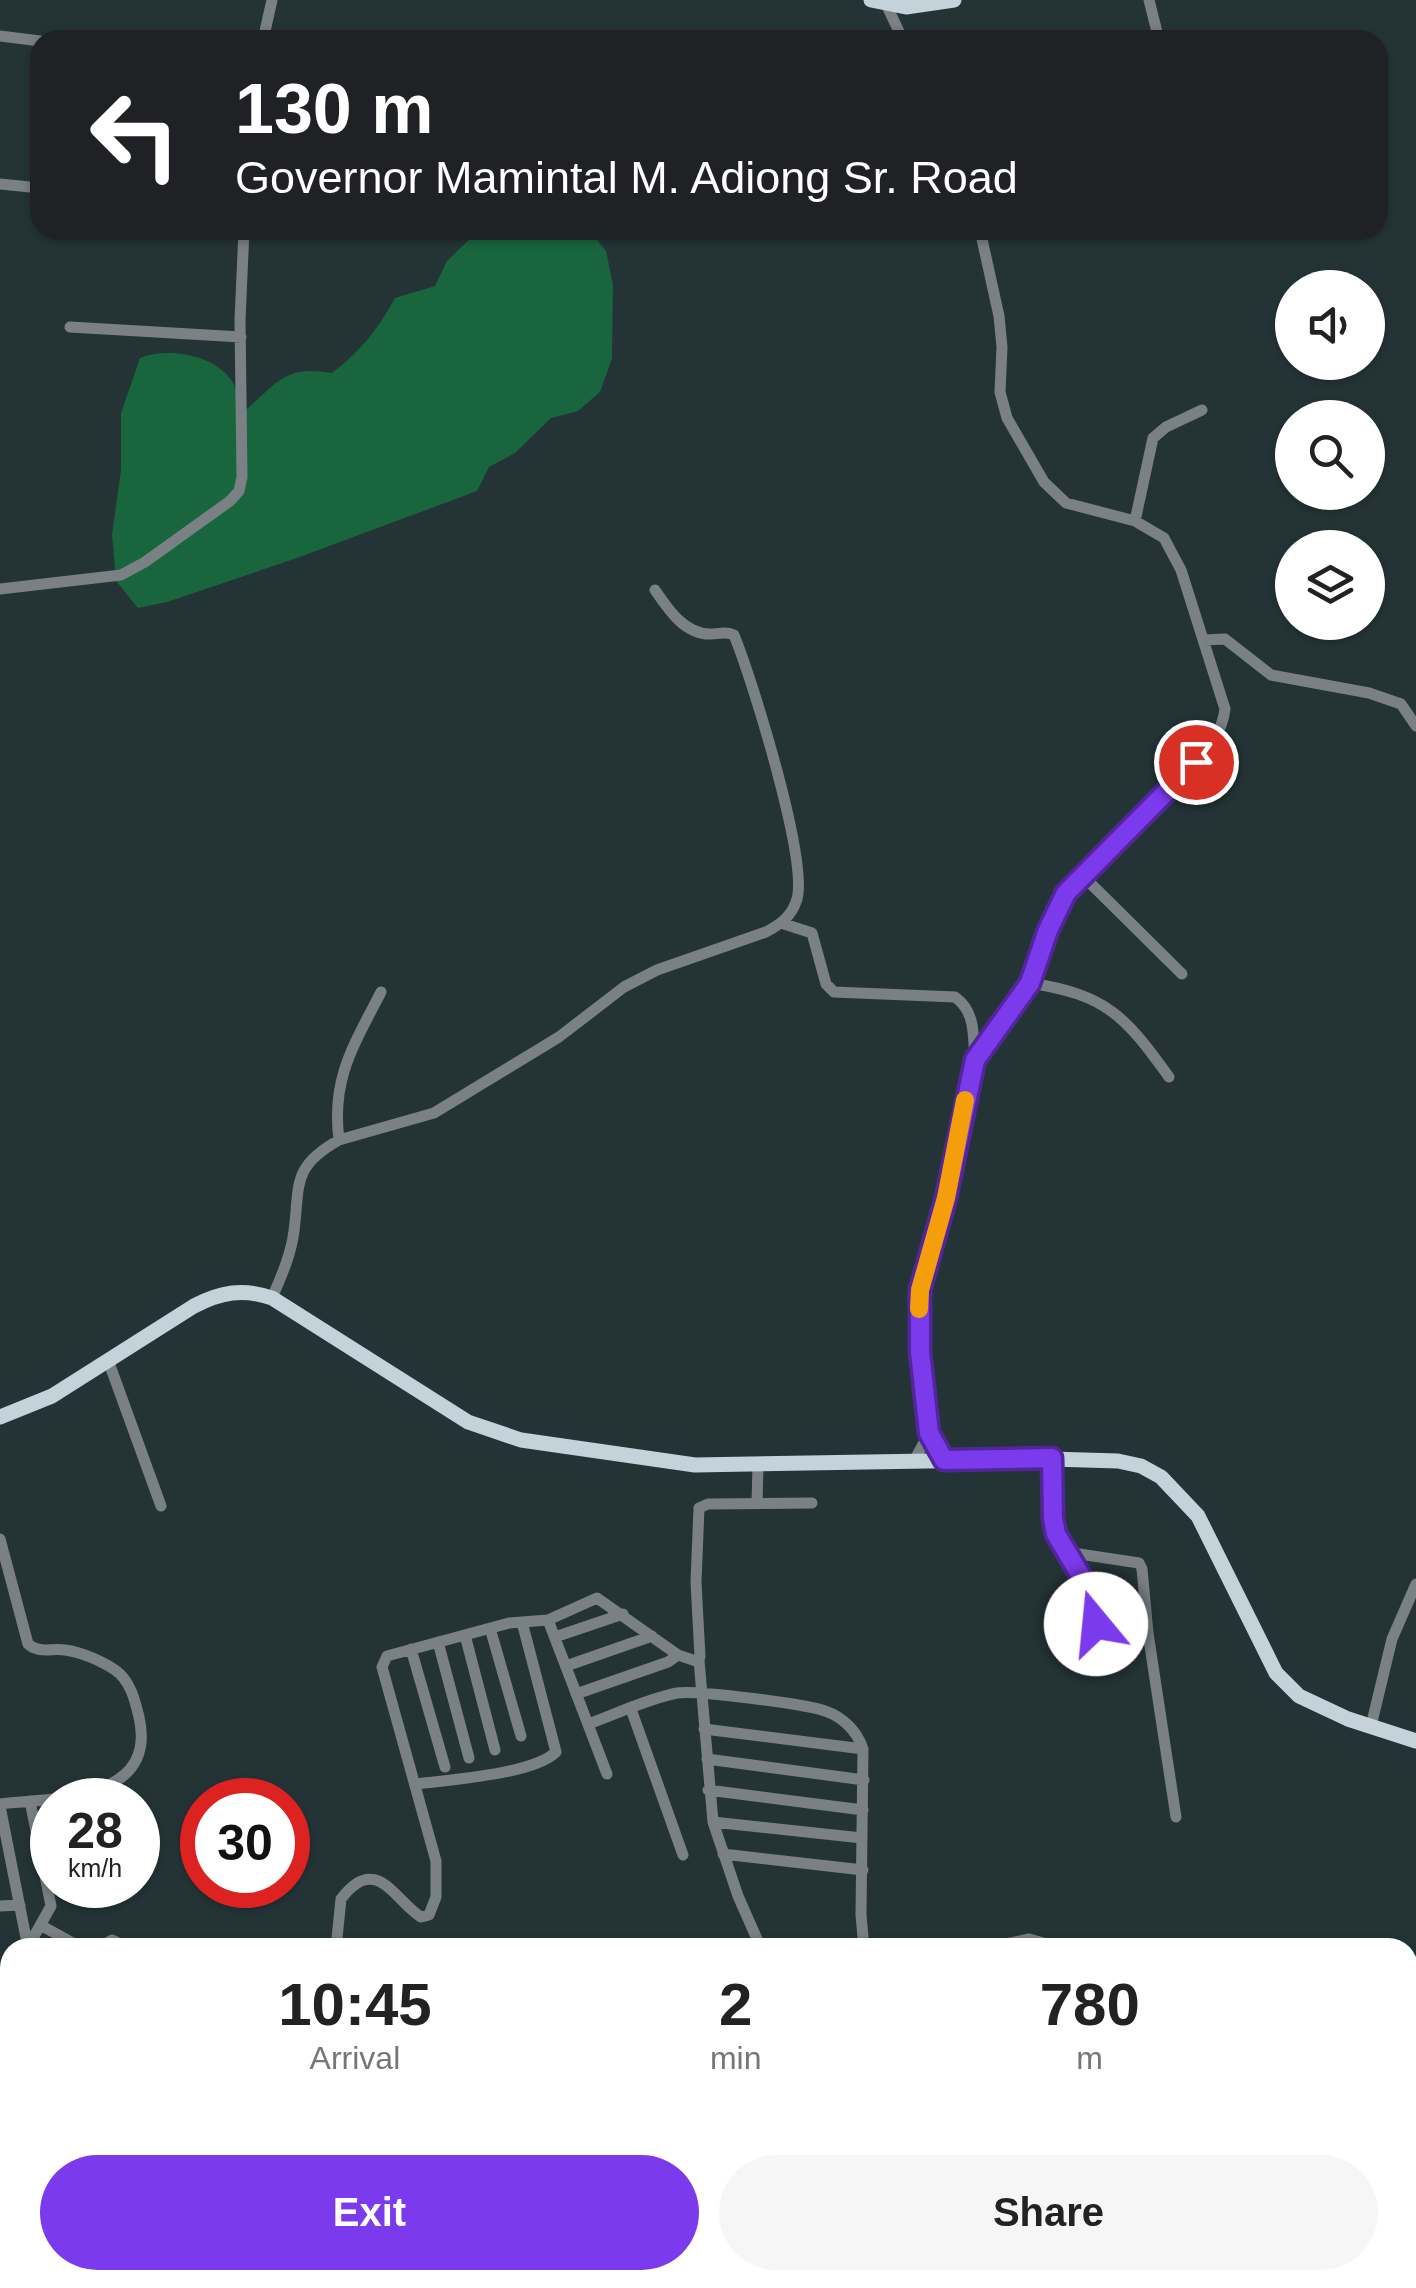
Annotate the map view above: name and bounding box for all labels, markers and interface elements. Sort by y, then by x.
icon: left [70,70,200,200]
text: 130 m [235,70,433,148]
text: Governor Mamintal M. Adiong Sr. Road [235,152,1018,203]
map controls [1275,270,1385,640]
button: sound [1275,270,1385,380]
button: search [1275,400,1385,510]
button: layers [1275,530,1385,640]
pin [1154,720,1239,805]
icon: arrive [1169,735,1224,790]
position arrow [1044,1572,1148,1676]
speed limit sign: 30 [180,1778,310,1908]
text: 28 [67,1803,123,1859]
text: km/h [68,1854,122,1882]
text: 10:45 [278,1971,432,2038]
text: 2 [719,1971,752,2038]
text: 780 [1040,1971,1140,2038]
text: Arrival [310,2040,400,2076]
text: min [710,2040,761,2076]
text: m [1076,2040,1103,2076]
button: Exit [40,2155,699,2270]
button: Share [719,2155,1378,2270]

